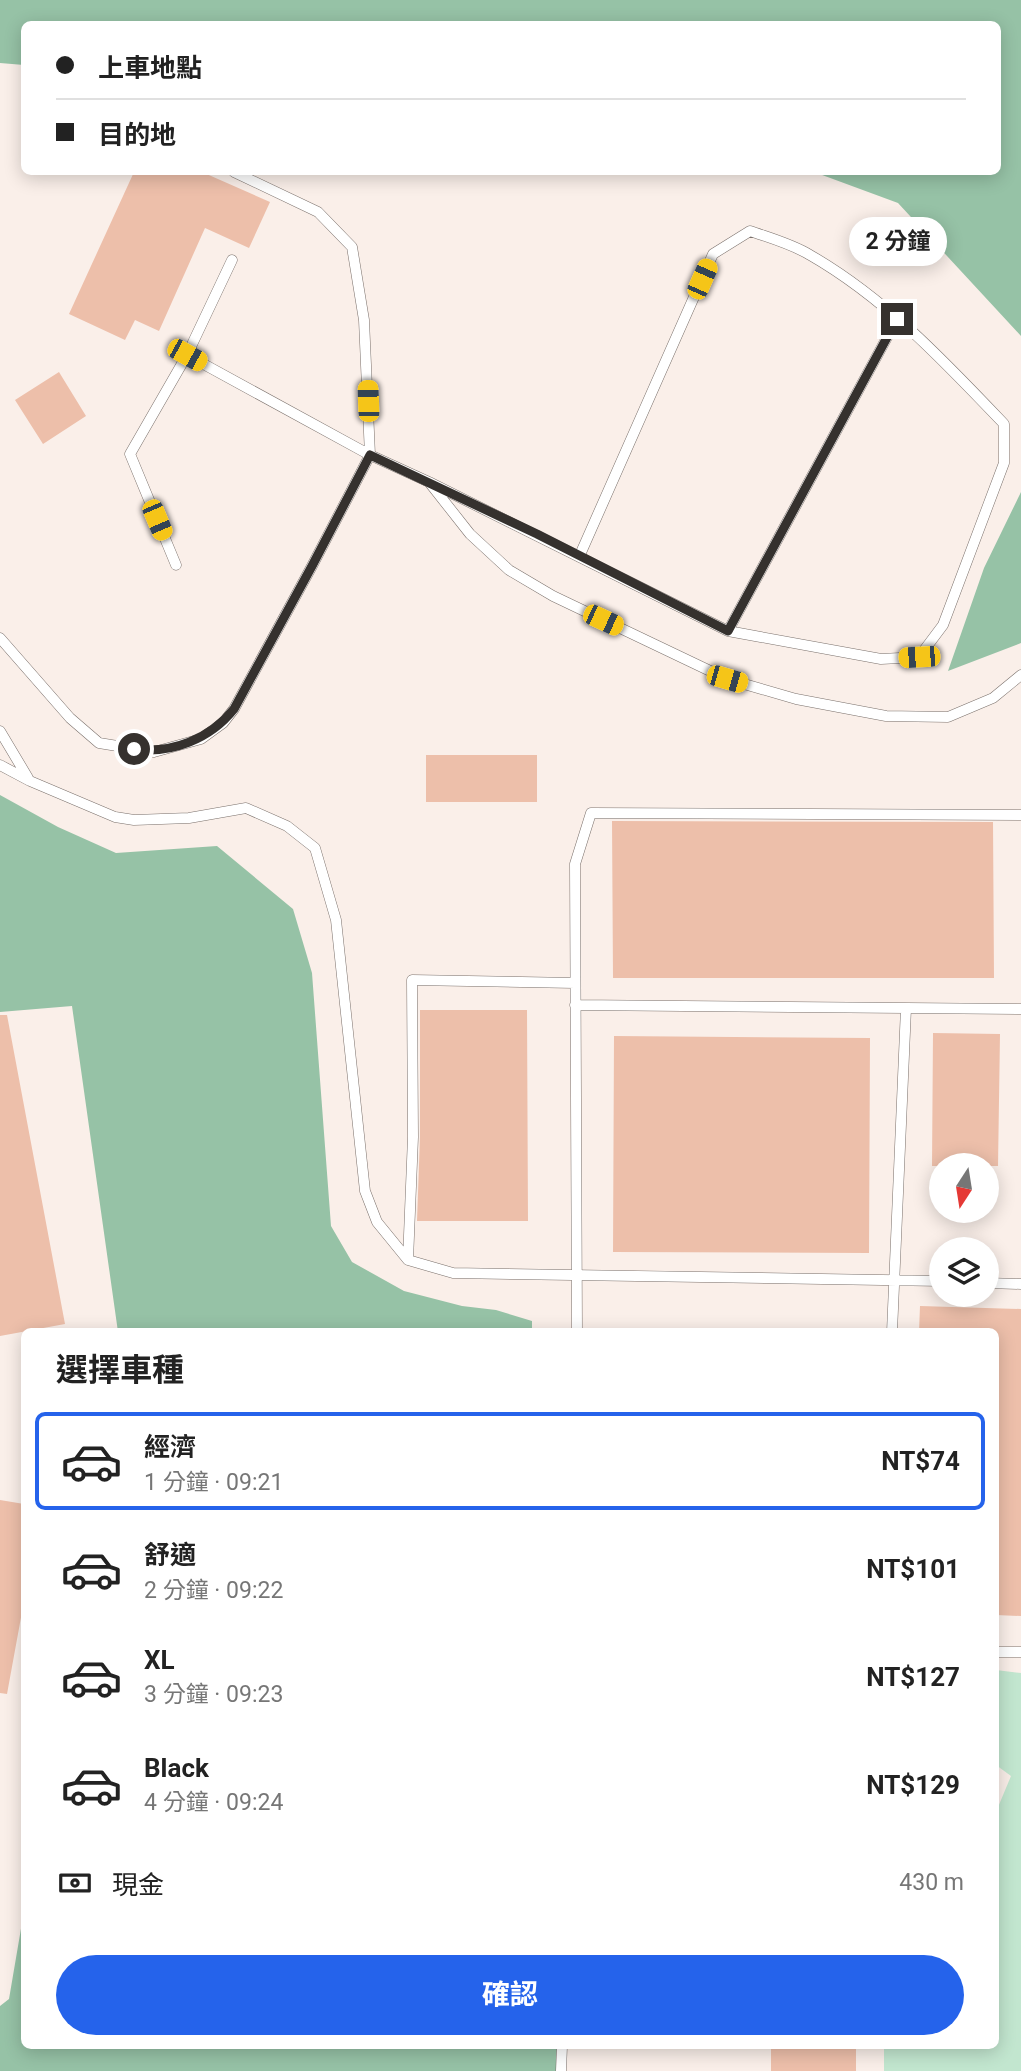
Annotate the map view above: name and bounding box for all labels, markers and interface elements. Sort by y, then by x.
text: 上車地點 [98,53,202,83]
text: 目的地 [98,120,176,150]
callout: 2 分鐘 [848,218,946,266]
text: 2 分鐘 [866,228,930,255]
car [684,256,721,302]
route end [881,303,913,335]
car [164,336,211,374]
car [357,380,380,422]
car [140,497,175,543]
car [580,602,627,638]
car [898,645,941,669]
car [704,663,751,695]
route start [118,733,150,765]
north arrow [929,1153,999,1223]
map controls [929,1153,999,1307]
button: layers [929,1237,999,1307]
text: 選擇車種 [56,1351,184,1389]
icon: car [60,1430,123,1493]
text: 經濟 [144,1432,196,1462]
text: NT$74 [881,1446,960,1476]
text: 1 分鐘 · 09:21 [144,1469,283,1496]
icon: car [60,1538,123,1601]
text: 舒適 [144,1540,196,1570]
text: NT$101 [866,1554,960,1584]
text: 2 分鐘 · 09:22 [144,1577,283,1604]
text: XL [144,1645,175,1675]
icon: car [60,1646,123,1709]
text: NT$127 [866,1662,960,1692]
text: 3 分鐘 · 09:23 [144,1681,283,1708]
text: Black [144,1753,209,1783]
icon: car [60,1754,123,1817]
text: NT$129 [866,1770,960,1800]
text: 4 分鐘 · 09:24 [144,1789,283,1816]
icon: cash [56,1864,94,1902]
text: 430 m [899,1869,964,1896]
text: 現金 [112,1870,164,1900]
button: 確認 [56,1955,964,2035]

